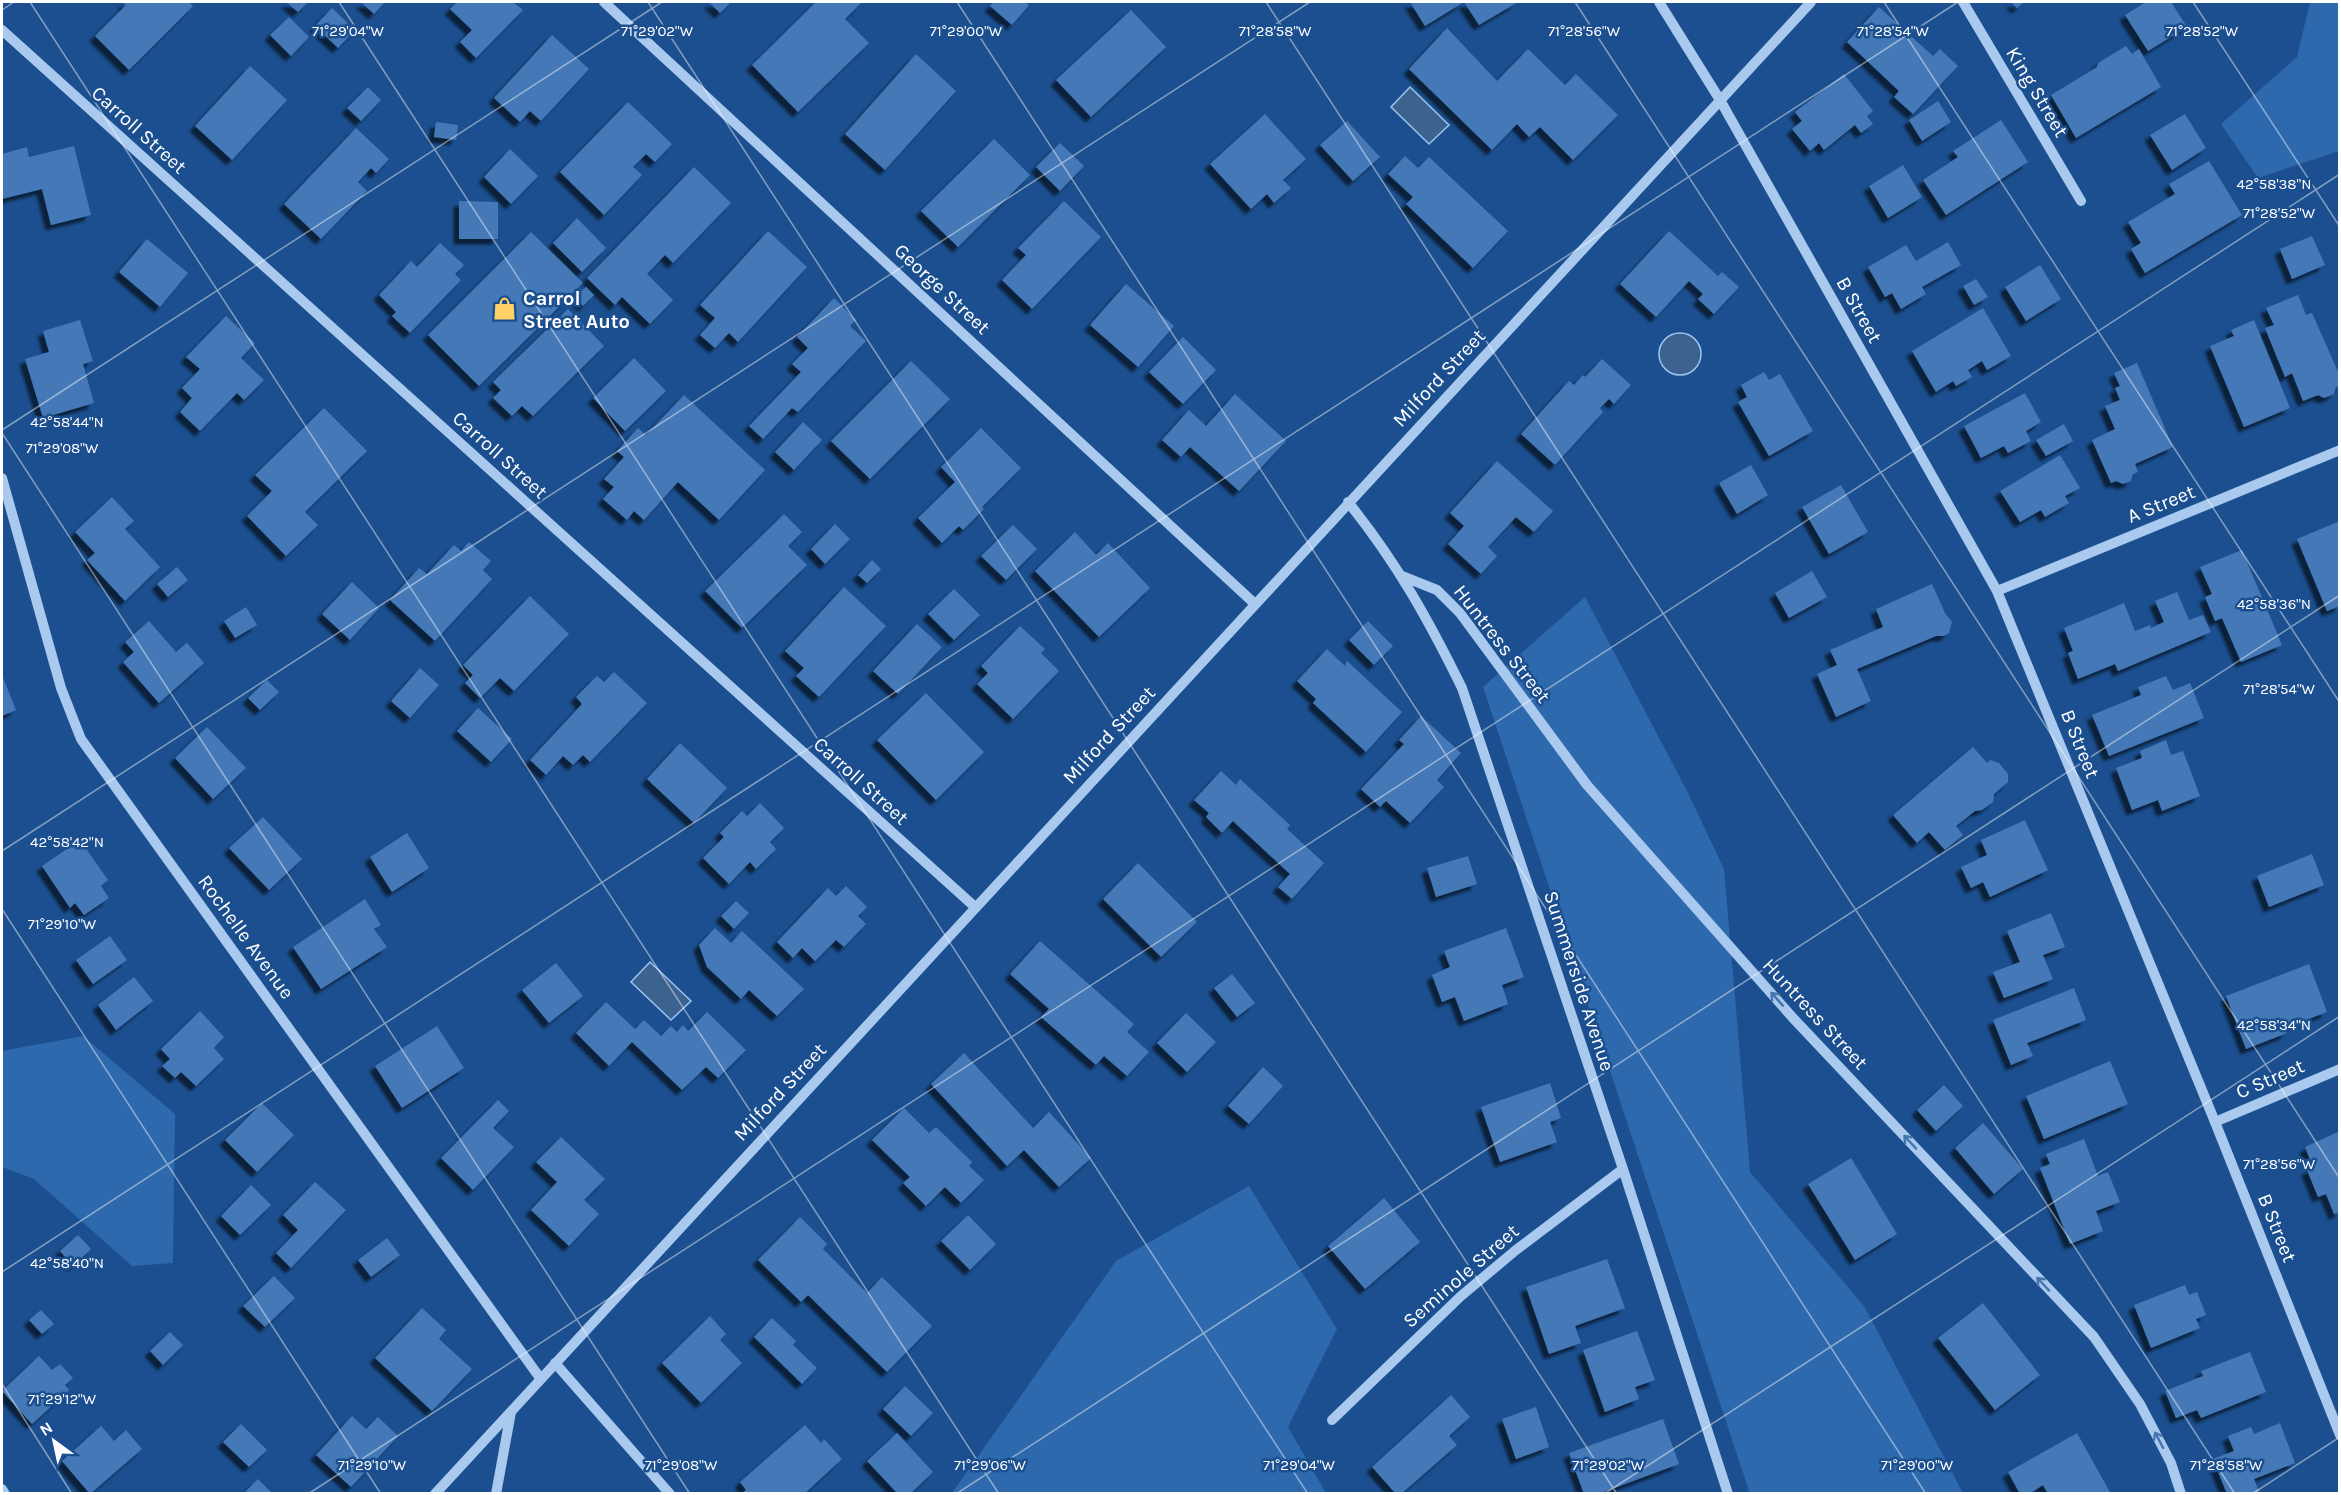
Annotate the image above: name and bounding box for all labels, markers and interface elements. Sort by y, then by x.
text: 71°29'04"W [312,22,384,40]
text: 71°29'02"W [621,22,694,40]
text: 71°29'00"W [930,22,1003,40]
text: 71°28'58"W [1239,22,1312,40]
text: 71°28'56"W [1548,22,1621,40]
text: 71°28'54"W [1857,22,1930,40]
text: 71°28'52"W [2166,22,2239,40]
street label: King Street [2001,43,2073,142]
street label: Carroll Street [87,81,191,179]
text: 42°58'38"N [2237,175,2311,193]
text: 71°28'52"W [2243,204,2316,222]
street label: George Street [889,239,995,339]
street label: B Street [1831,273,1887,348]
place label: Carrol Street Auto [523,287,630,333]
shop icon: Carrol Street Auto [492,296,518,322]
street label: Milford Street [1388,324,1490,432]
street label: Carroll Street [448,406,552,504]
text: 42°58'44"N [30,413,104,431]
text: 71°29'08"W [26,439,99,457]
street label: A Street [2124,480,2199,528]
street label: Huntress Street [1449,580,1555,708]
text: 42°58'36"N [2237,595,2311,613]
text: 71°28'54"W [2243,680,2316,698]
street label: Milford Street [1058,681,1160,789]
street label: B Street [2056,706,2104,782]
street label: Carroll Street [809,732,913,830]
text: 42°58'42"N [30,833,104,851]
street label: Rochelle Avenue [193,870,299,1004]
street label: Summerside Avenue [1539,888,1619,1074]
text: 71°29'10"W [28,915,97,933]
street label: Huntress Street [1758,954,1873,1075]
one-way arrow [1770,992,1784,1007]
text: 42°58'34"N [2237,1016,2311,1034]
street label: Milford Street [729,1038,831,1146]
street label: C Street [2232,1054,2308,1104]
one-way arrow [1903,1134,1917,1149]
text: 71°28'56"W [2243,1155,2316,1173]
street label: B Street [2253,1190,2301,1266]
street label: Seminole Street [1399,1219,1524,1332]
text: 42°58'40"N [30,1254,104,1272]
one-way arrow [2036,1276,2051,1291]
text: 71°29'12"W [28,1390,97,1408]
north arrow [24,1411,84,1471]
text: N [36,1418,56,1440]
one-way arrow [2153,1431,2164,1449]
text: 71°29'10"W [338,1456,407,1474]
text: 71°29'08"W [645,1456,718,1474]
text: 71°29'06"W [954,1456,1027,1474]
text: 71°29'04"W [1263,1456,1335,1474]
text: 71°29'02"W [1572,1456,1645,1474]
text: 71°29'00"W [1881,1456,1954,1474]
text: 71°28'58"W [2190,1456,2263,1474]

